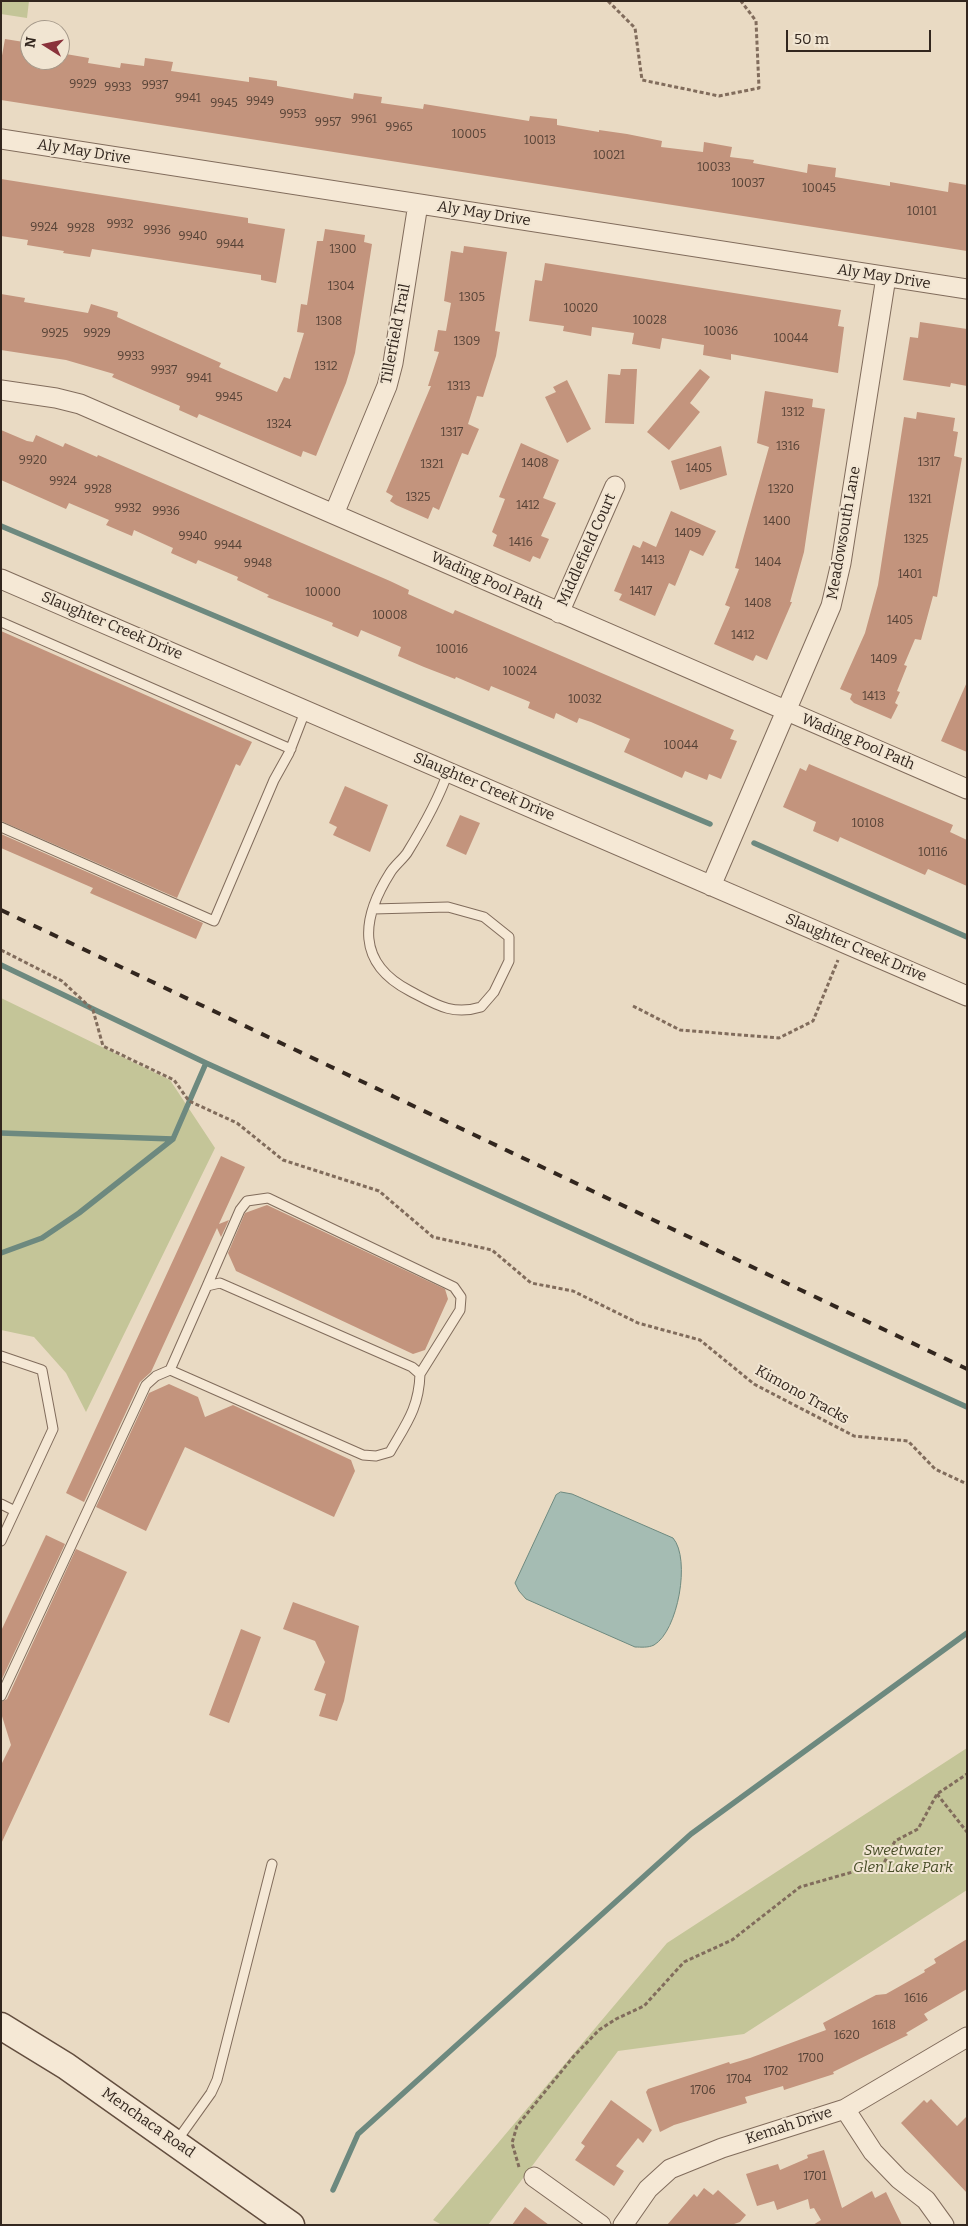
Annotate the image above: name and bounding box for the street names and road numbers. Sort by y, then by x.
street label: Aly May Drive [36,136,132,168]
street label: Aly May Drive [436,198,532,230]
street label: Aly May Drive [836,261,932,293]
street label: Tillerfield Trail [377,282,415,386]
street label: Meadowsouth Lane [823,465,865,601]
street label: Middlefield Court [554,491,620,609]
street label: Wading Pool Path [428,548,546,614]
street label: Slaughter Creek Drive [39,588,185,664]
street label: Wading Pool Path [799,710,917,774]
street label: Slaughter Creek Drive [411,749,557,825]
street label: Slaughter Creek Drive [783,910,929,986]
street label: Kimono Tracks [752,1362,852,1428]
street label: Menchaca Road [98,2084,198,2162]
street label: Kemah Drive [743,2104,835,2148]

